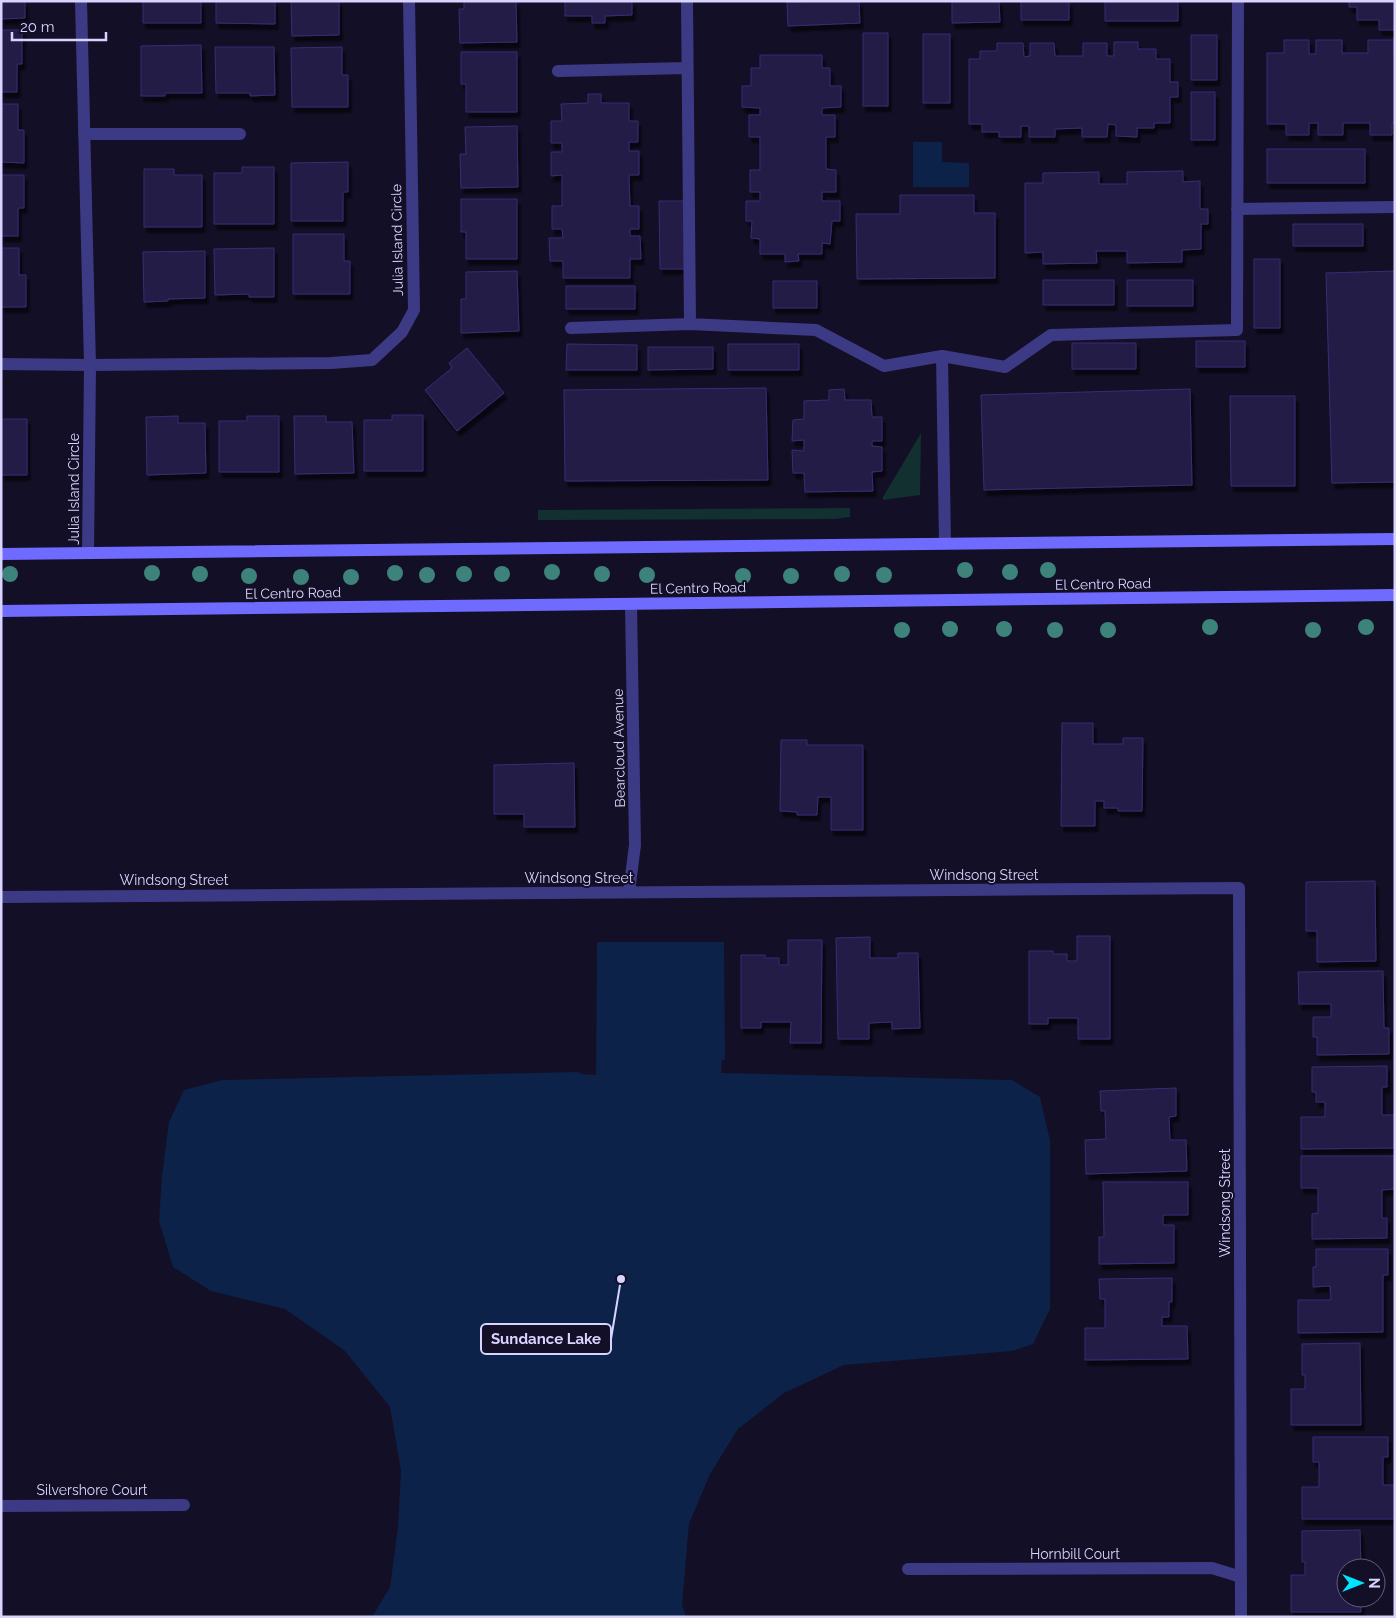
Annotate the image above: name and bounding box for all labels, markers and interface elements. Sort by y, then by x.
scale bar [12,10,106,42]
text: 20 m [20,18,55,36]
street label: Julia Island Circle [388,184,406,296]
street label: Julia Island Circle [66,433,82,545]
street label: El Centro Road [1055,575,1151,593]
street label: El Centro Road [650,579,746,597]
street label: El Centro Road [245,584,341,602]
street label: Bearcloud Avenue [610,688,628,808]
street label: Windsong Street [930,867,1039,883]
street label: Windsong Street [525,870,634,886]
street label: Windsong Street [120,872,229,888]
street label: Windsong Street [1217,1148,1233,1257]
callout: Sundance Lake [481,1324,611,1354]
text: Sundance Lake [491,1330,601,1348]
street label: Silvershore Court [36,1482,148,1498]
street label: Hornbill Court [1030,1546,1120,1562]
north arrow [1336,1558,1386,1608]
text: N [1366,1578,1382,1588]

